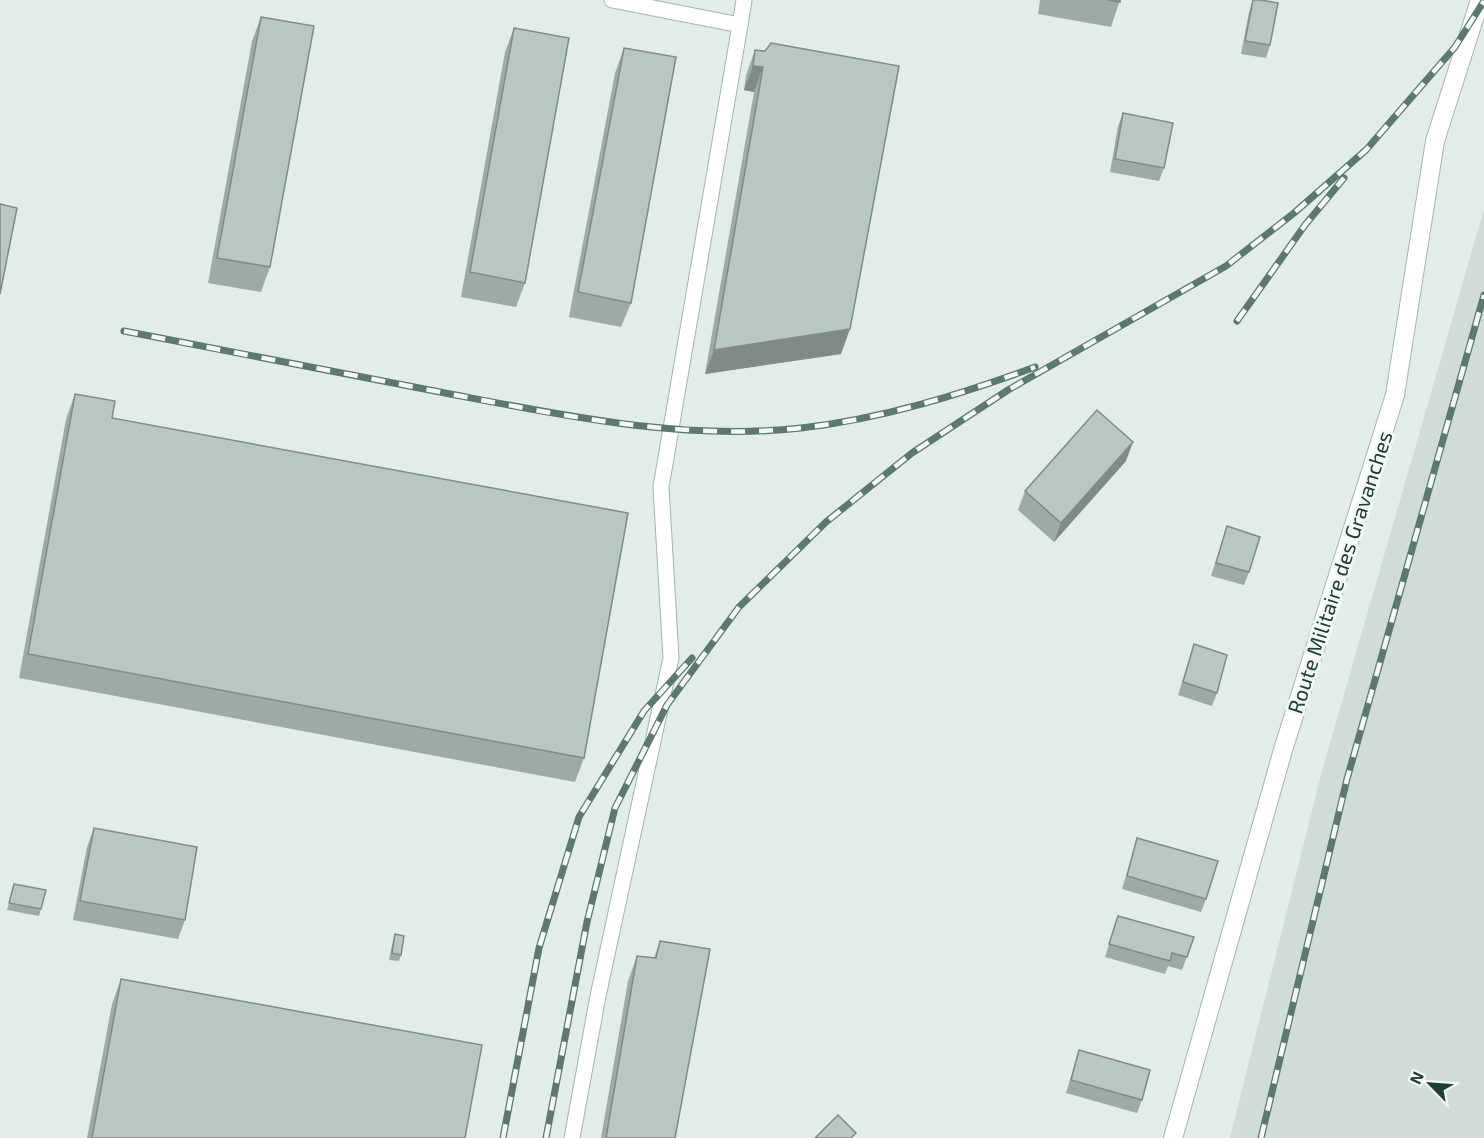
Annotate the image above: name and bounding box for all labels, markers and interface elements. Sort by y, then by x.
street label: Route Militaire des Gravanches [1281,428,1397,716]
north arrow [1400,1054,1460,1114]
text: N [1405,1068,1427,1087]

